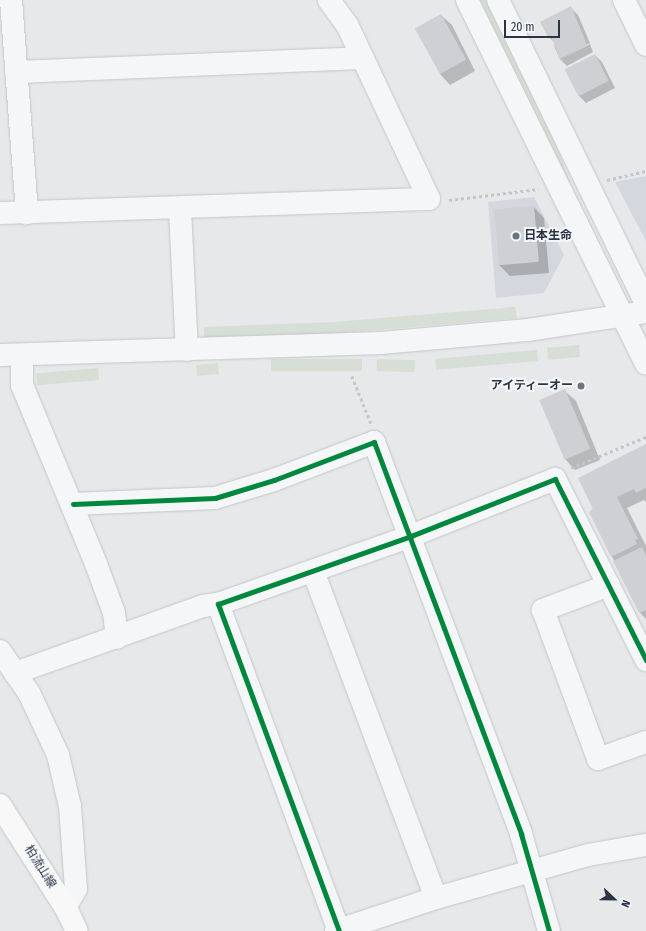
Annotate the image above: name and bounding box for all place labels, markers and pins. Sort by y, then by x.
place label: 日本生命 [524,229,572,243]
marker: 日本生命 [511,231,521,241]
place label: アイティーオー [489,379,573,393]
marker: アイティーオー [576,381,586,391]

